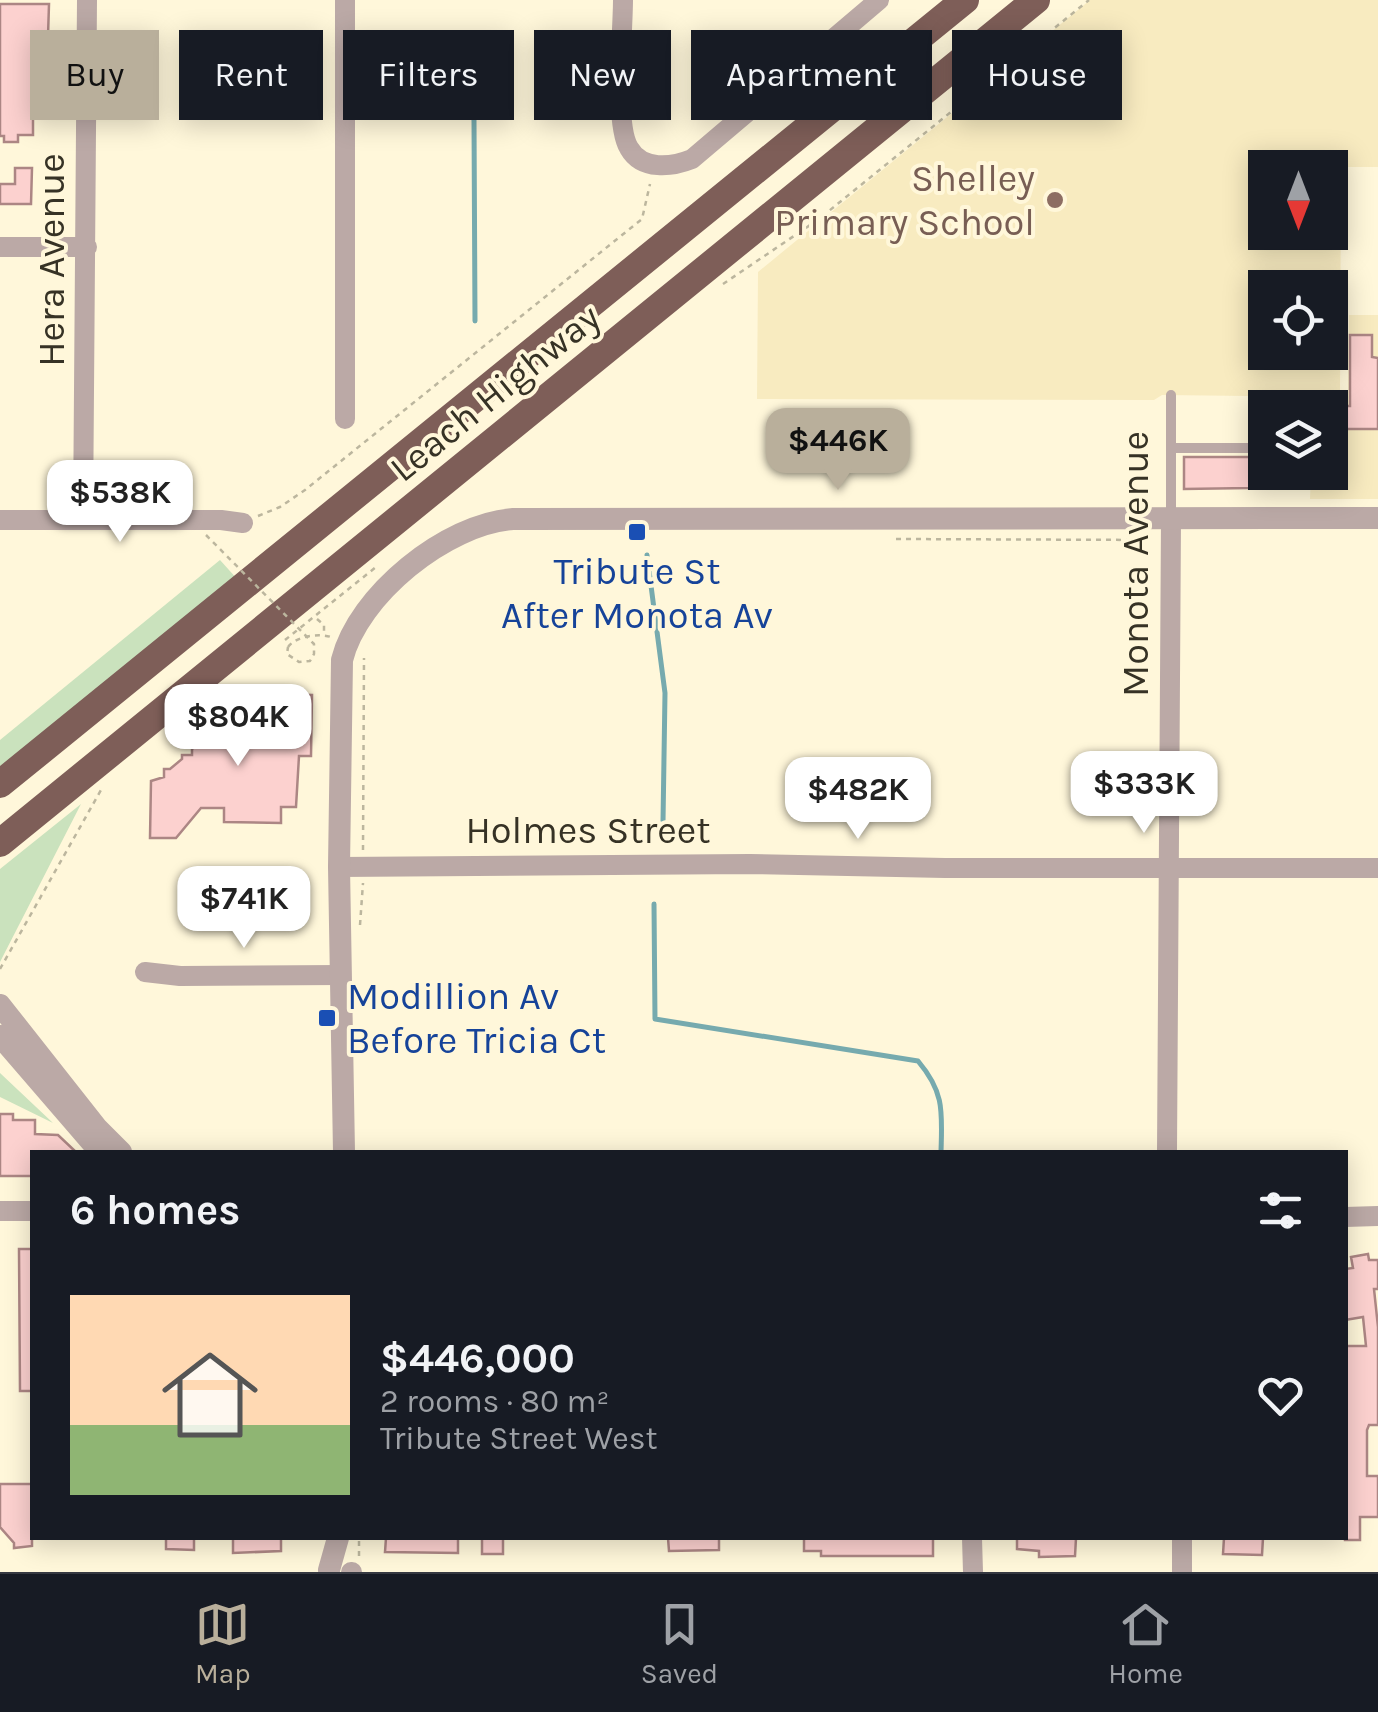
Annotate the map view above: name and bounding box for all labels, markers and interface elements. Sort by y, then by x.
chip: Buy [30,30,159,120]
chip: Rent [179,30,323,120]
chip: Filters [343,30,514,120]
chip: New [534,30,671,120]
chip: Apartment [691,30,932,120]
chip: House [952,30,1122,120]
north arrow [1248,150,1348,250]
map controls [1248,150,1348,490]
street label: Hera Avenue [29,153,74,367]
place label: Shelley Primary School [774,156,1035,245]
marker: Shelley Primary School [1044,189,1066,211]
button: locate [1248,270,1348,370]
street label: Leach Highway [381,294,609,491]
button: layers [1248,390,1348,490]
pin: $446K [768,408,908,493]
text: $446K [788,422,888,459]
street label: Monota Avenue [1113,431,1158,697]
pin: $538K [50,460,190,545]
text: $538K [69,474,171,511]
marker: Tribute St After Monota Av [626,521,648,543]
place label: Tribute St After Monota Av [501,549,773,638]
pin: $804K [168,684,308,769]
text: $804K [187,698,289,735]
pin: $333K [1074,751,1214,836]
pin: $482K [788,757,928,842]
text: $333K [1093,765,1195,802]
text: $482K [807,771,909,808]
street label: Holmes Street [465,808,711,853]
pin: $741K [174,866,314,951]
text: $741K [199,880,289,917]
place label: Modillion Av Before Tricia Ct [347,974,606,1063]
marker: Modillion Av Before Tricia Ct [316,1007,338,1029]
icon: filters [1253,1183,1308,1238]
text: 6 homes [70,1185,240,1235]
text: $446,000 [380,1333,575,1383]
icon: home [150,1335,270,1455]
icon: heart [1253,1368,1308,1423]
text: 2 rooms · 80 m² [380,1383,609,1420]
text: Tribute Street West [380,1420,658,1457]
tab: Map [195,1597,251,1690]
tab: Saved [641,1597,718,1690]
tab: Home [1108,1597,1183,1690]

